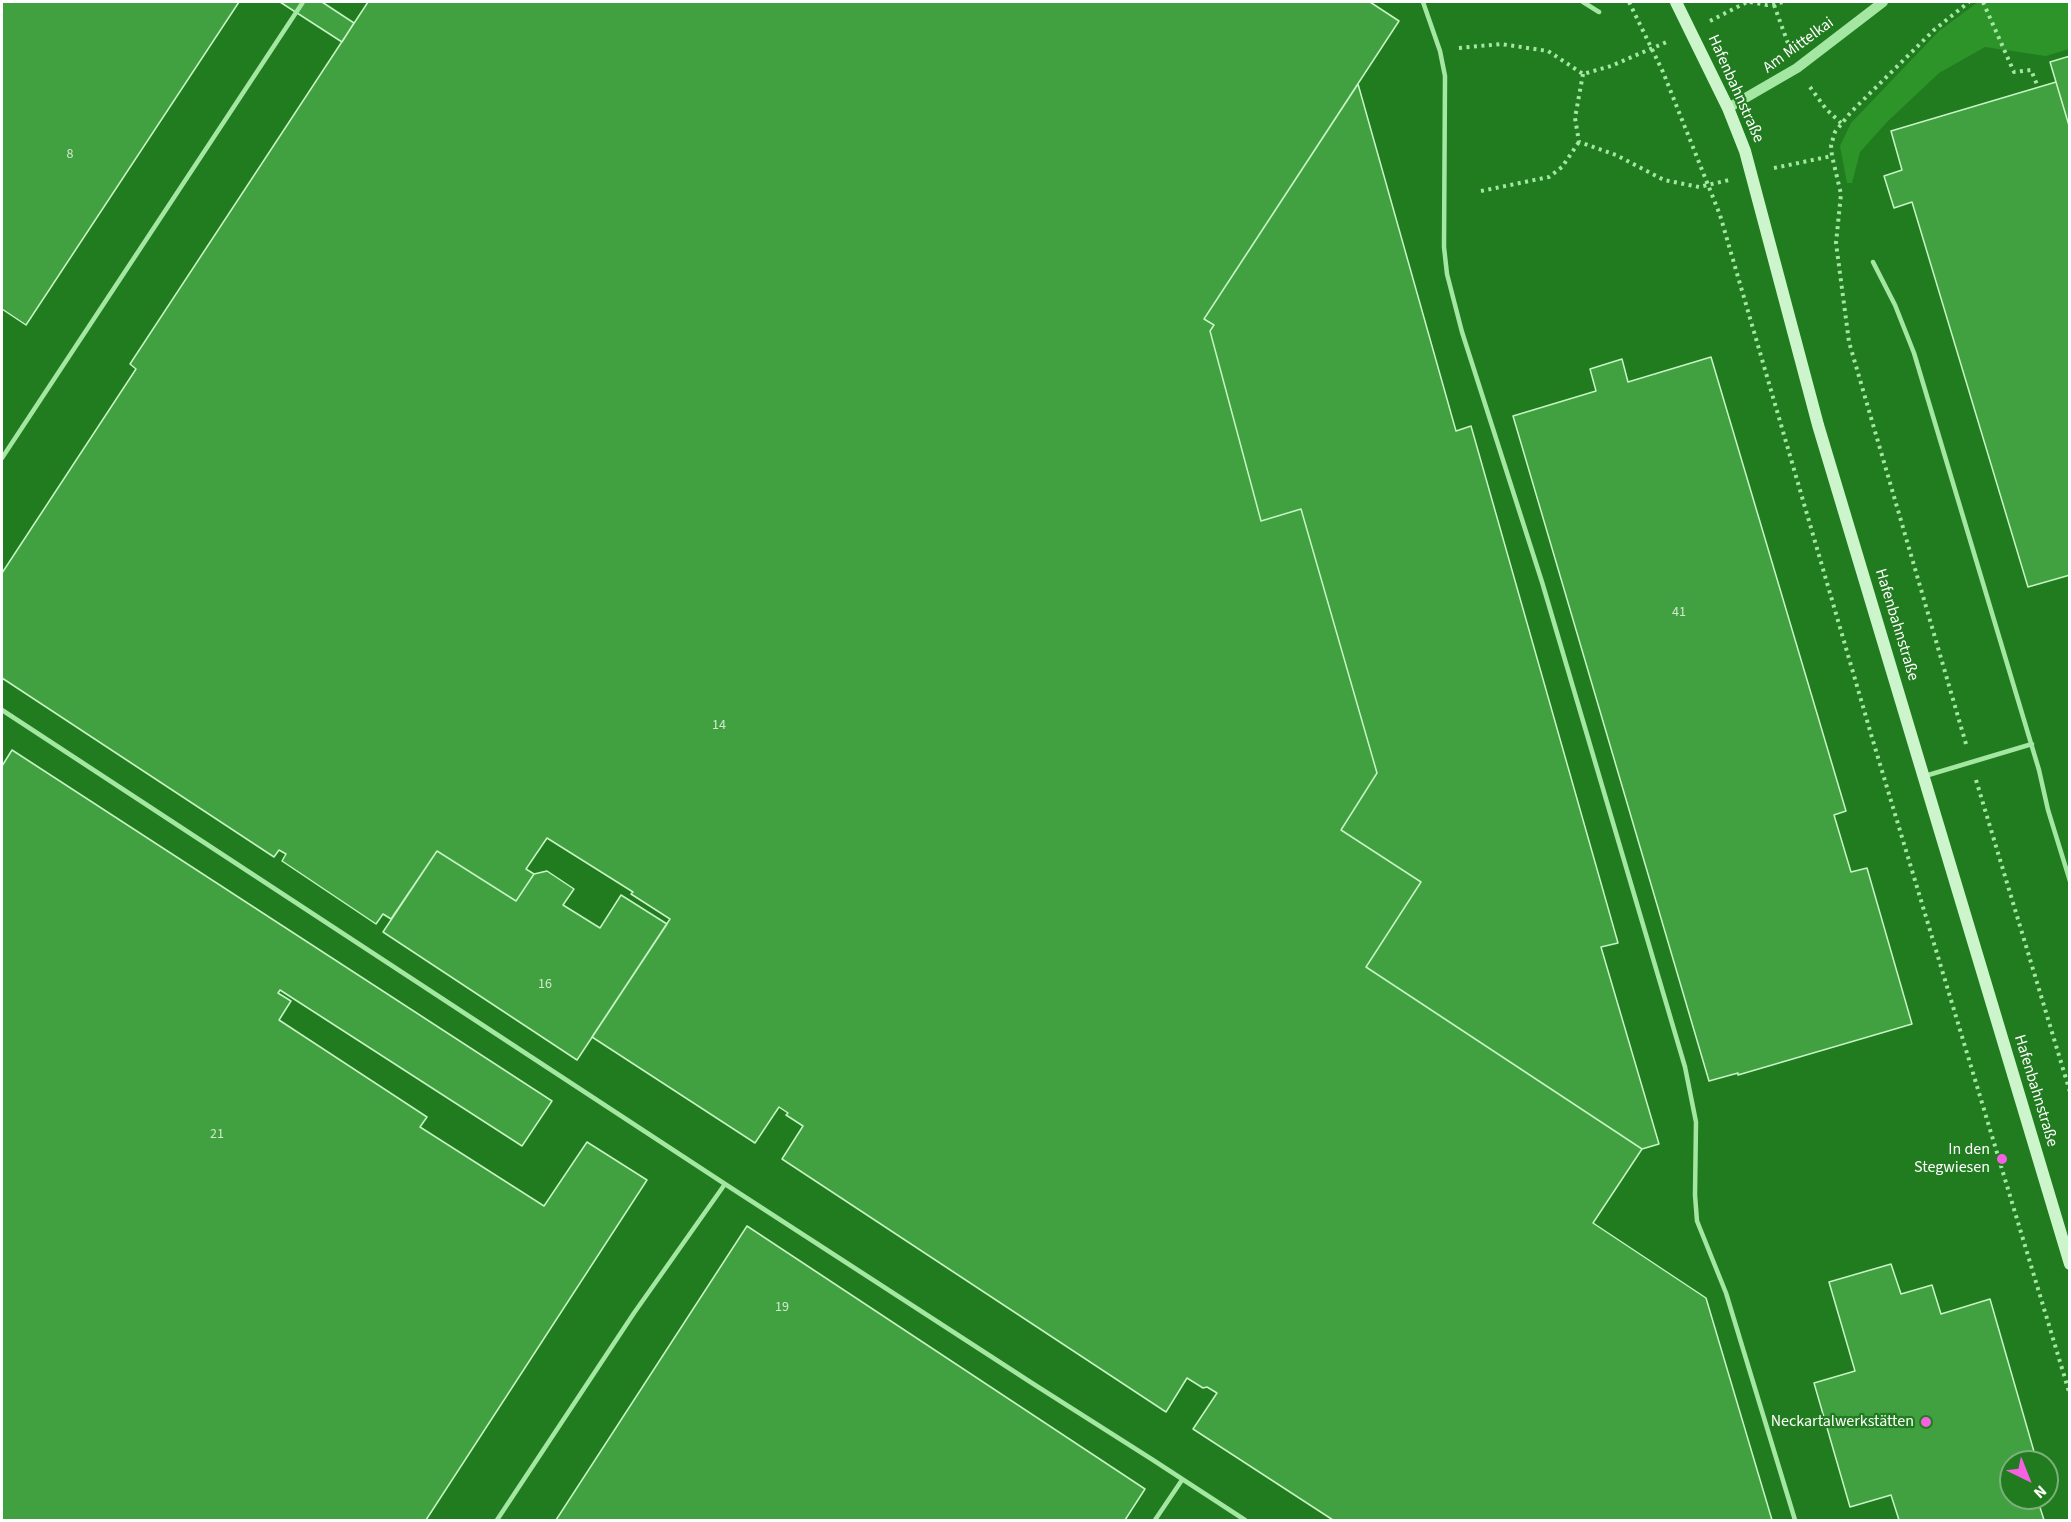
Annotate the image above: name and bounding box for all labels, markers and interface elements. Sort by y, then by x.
street label: Am Mittelkai [1760,14,1838,78]
street label: Hafenbahnstraße [1703,32,1767,146]
house number: 8 [67,147,73,163]
street label: Hafenbahnstraße [1870,567,1922,683]
house number: 41 [1672,605,1686,621]
house number: 14 [712,718,726,734]
house number: 16 [538,977,552,993]
street label: Hafenbahnstraße [2009,1033,2061,1149]
house number: 21 [210,1127,224,1143]
place label: In den Stegwiesen [1914,1140,1990,1178]
marker: In den Stegwiesen [1995,1152,2009,1166]
house number: 19 [775,1300,789,1316]
place label: Neckartalwerkstätten [1771,1412,1914,1432]
marker: Neckartalwerkstätten [1919,1415,1933,1429]
north arrow [1999,1450,2059,1510]
text: N [2029,1480,2051,1503]

